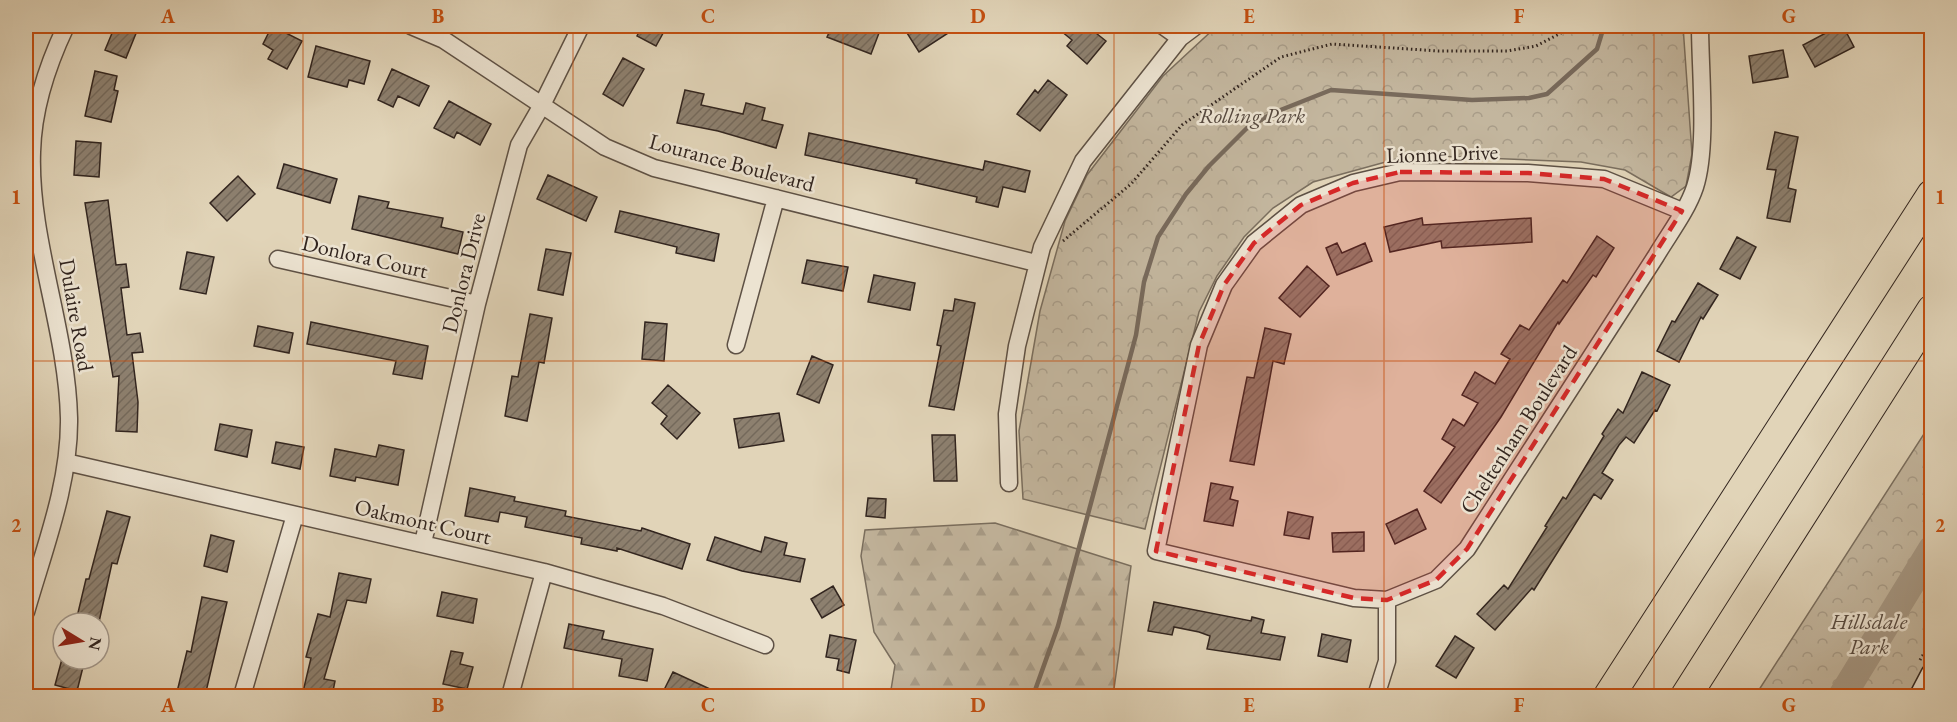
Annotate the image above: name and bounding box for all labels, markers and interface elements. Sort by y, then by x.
text: A [160,3,176,29]
text: B [432,3,444,29]
text: C [701,3,715,29]
text: D [970,3,986,29]
text: E [1243,3,1255,29]
text: F [1514,3,1525,29]
text: G [1782,3,1796,29]
park label: Rolling Park [1199,101,1305,130]
street label: Lourance Boulevard [646,126,819,199]
street label: Lionne Drive [1385,137,1499,170]
text: 1 [11,184,21,210]
text: 1 [1935,184,1945,210]
street label: Donlora Drive [435,210,493,336]
street label: Donlora Court [299,228,431,285]
street label: Dulaire Road [52,256,101,375]
street label: Cheltenham Boulevard [1453,339,1584,519]
street label: Oakmont Court [352,492,494,551]
text: 2 [11,512,22,538]
text: 2 [1935,512,1946,538]
park label: Hillsdale Park [1830,607,1908,661]
north arrow [51,611,111,671]
text: N [84,635,107,652]
text: A [160,692,176,718]
text: B [432,692,444,718]
text: C [701,692,715,718]
text: D [970,692,986,718]
text: E [1243,692,1255,718]
text: F [1514,692,1525,718]
text: G [1782,692,1796,718]

